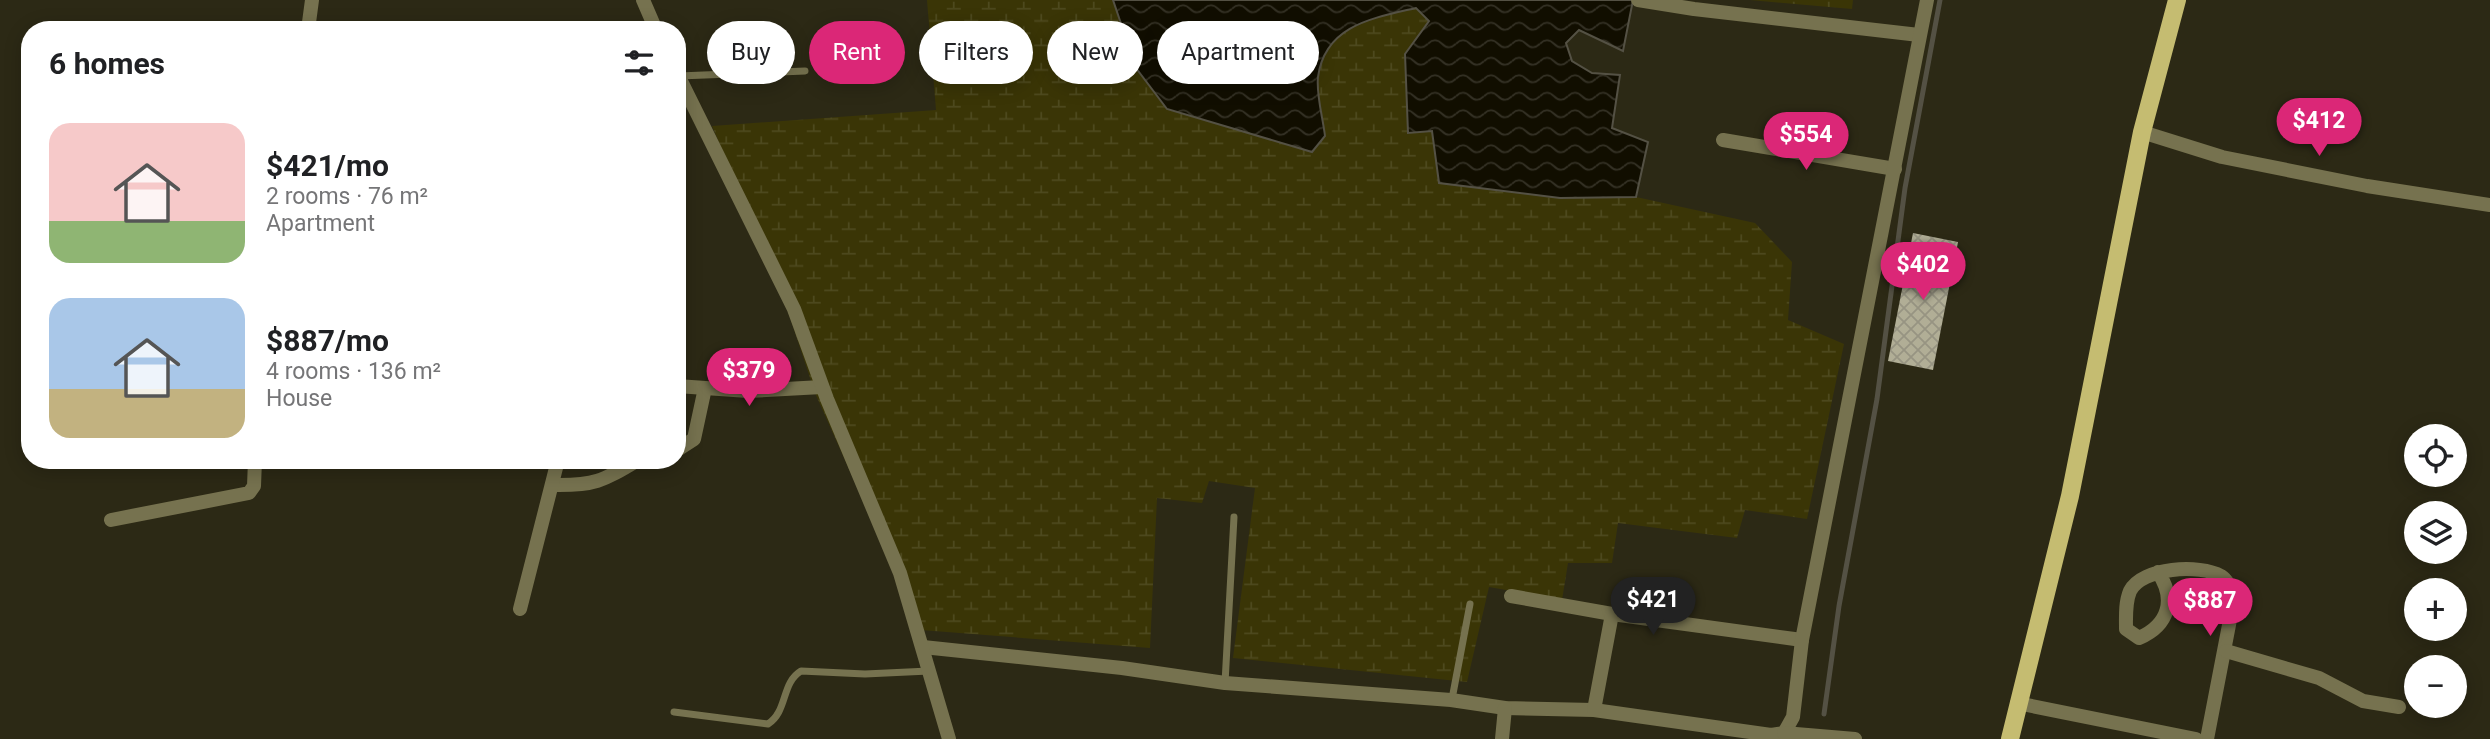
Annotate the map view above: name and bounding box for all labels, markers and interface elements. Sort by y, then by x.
chip: Buy [707,21,795,84]
chip: Rent [809,21,905,84]
chip: Filters [919,21,1033,84]
chip: New [1047,21,1143,84]
chip: Apartment [1157,21,1319,84]
icon: filters [620,44,658,82]
text: 6 homes [49,46,165,81]
pin: $412 [2278,99,2360,158]
text: $412 [2293,107,2345,134]
pin: $554 [1765,113,1847,172]
text: $554 [1780,121,1832,148]
text: $421/mo [266,148,389,183]
icon: home [105,151,189,235]
text: 2 rooms · 76 m² [266,183,428,210]
text: Apartment [266,210,375,237]
pin: $402 [1882,243,1964,302]
text: $402 [1897,251,1949,278]
text: $887/mo [266,323,389,358]
icon: home [105,326,189,410]
pin: $379 [708,348,790,408]
text: $379 [723,357,775,384]
text: 4 rooms · 136 m² [266,358,441,385]
text: House [266,385,332,412]
map controls [2404,424,2467,718]
button: locate [2404,424,2467,487]
button: layers [2404,501,2467,564]
pin: $421 [1612,578,1694,637]
pin: $887 [2169,578,2251,638]
button: + [2404,578,2467,641]
text: $421 [1627,586,1679,613]
text: $887 [2184,587,2236,614]
button: − [2404,655,2467,718]

